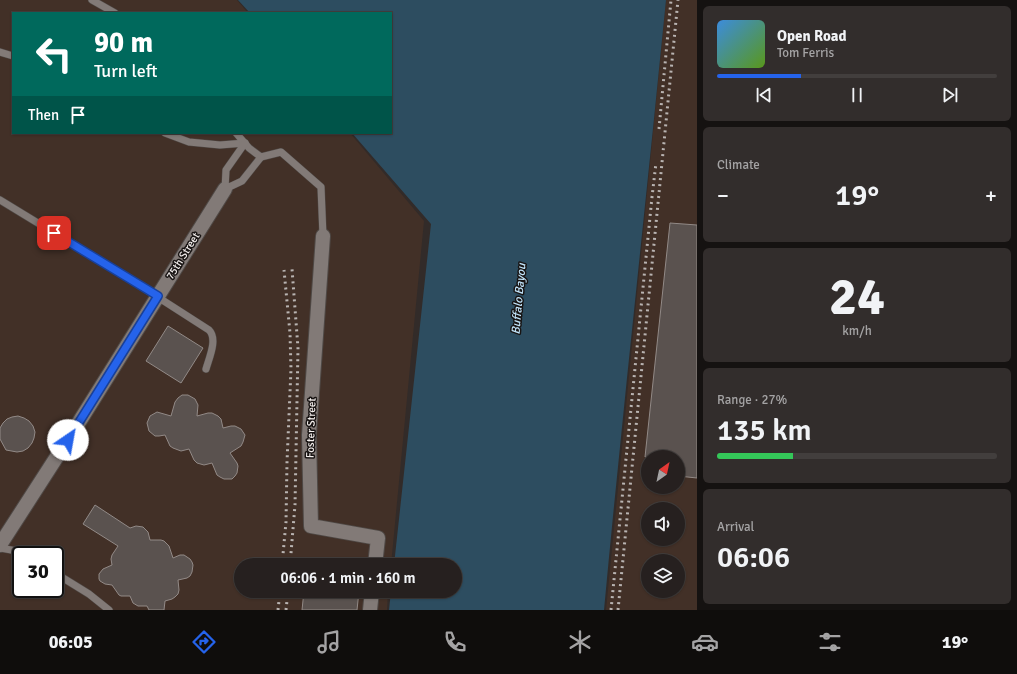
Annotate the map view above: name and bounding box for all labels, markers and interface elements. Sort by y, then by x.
text: 90 m [94,26,153,60]
text: Open Road [777,27,847,45]
icon: left [28,28,80,80]
text: Tom Ferris [777,45,834,61]
text: Turn left [94,60,157,82]
icon: previous [753,84,775,106]
icon: pause [846,84,868,106]
icon: next [939,84,961,106]
icon: arrive [67,104,89,126]
text: Then [28,106,59,124]
text: Climate [717,157,760,173]
text: 19° [835,177,879,214]
text: − [717,182,729,209]
text: + [985,182,997,209]
pin [37,216,71,250]
icon: arrive [43,222,65,244]
street label: 75th Street [163,230,203,282]
water label: Buffalo Bayou [508,261,530,335]
text: 24 [829,265,885,329]
text: km/h [842,323,872,339]
text: Range · 27% [717,392,787,408]
street label: Foster Street [303,397,319,458]
text: 135 km [717,412,812,449]
position arrow [47,419,89,461]
north arrow [641,450,685,494]
map controls [641,450,685,598]
button: sound [641,502,685,546]
text: Arrival [717,519,754,535]
text: 06:06 [717,539,790,576]
speed limit sign: 30 [12,546,64,598]
button: layers [641,554,685,598]
text: 06:06 · 1 min · 160 m [281,569,415,587]
icon: directions [190,628,218,656]
icon: music [315,628,343,656]
icon: phone [441,628,469,656]
icon: climate [566,628,594,656]
icon: car [691,628,719,656]
icon: filters [816,628,844,656]
text: 06:05 [49,631,93,653]
text: 19° [942,631,968,653]

